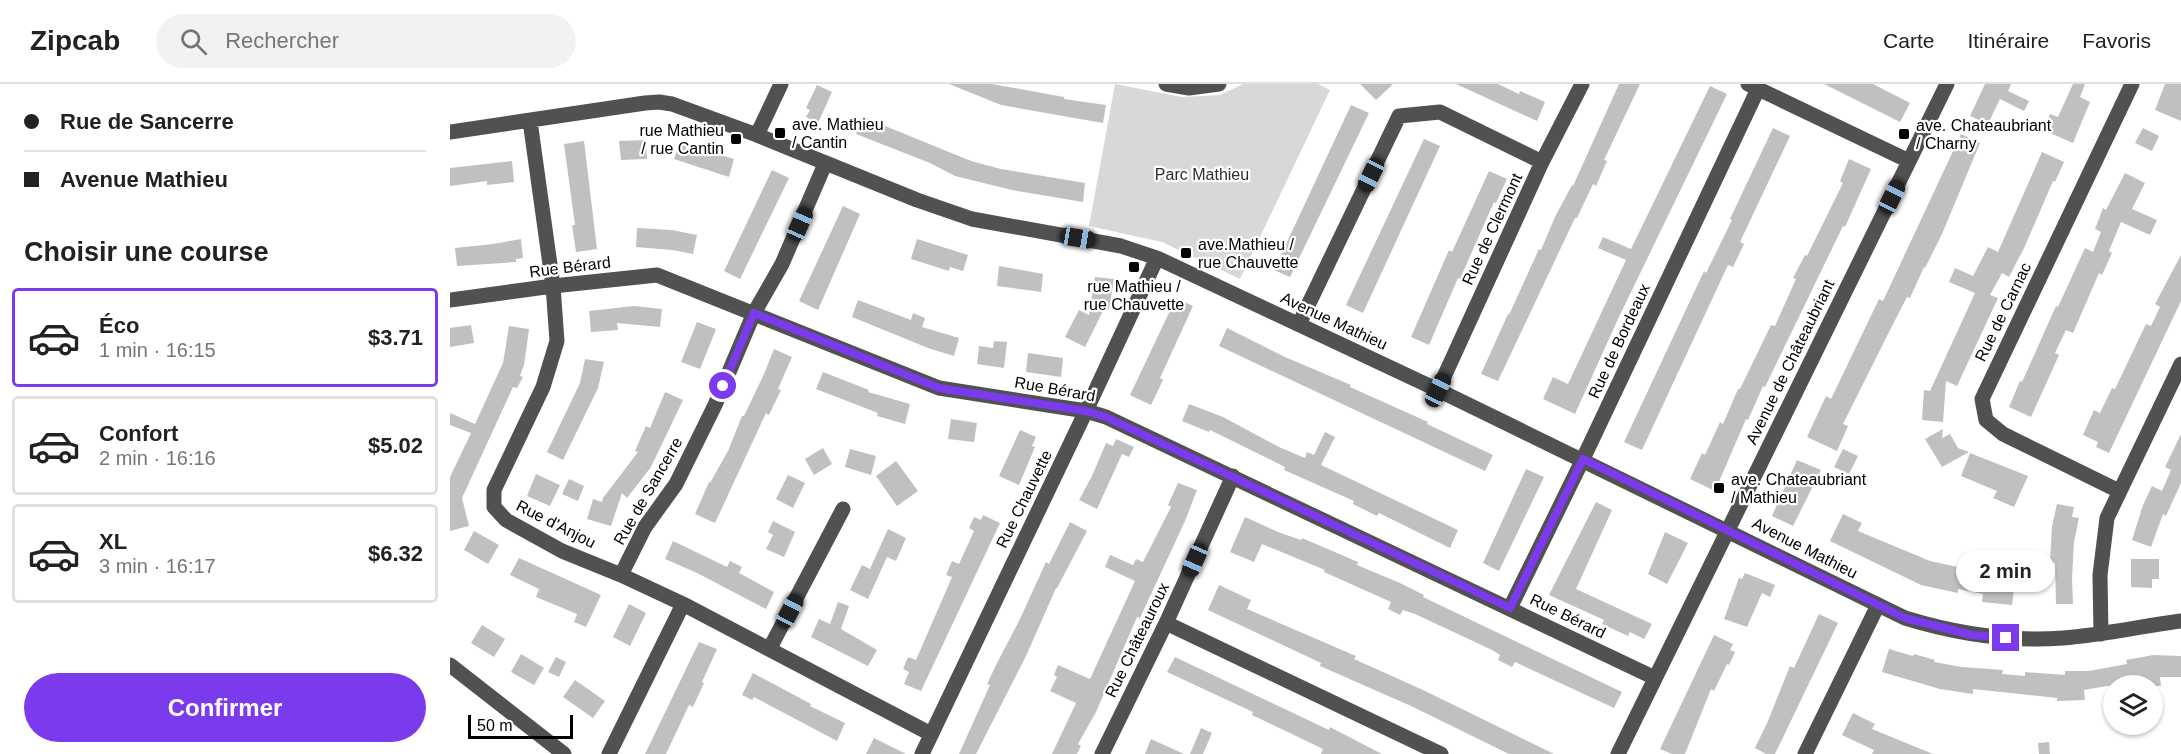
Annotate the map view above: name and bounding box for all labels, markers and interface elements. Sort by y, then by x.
search box [156,14,576,68]
text: Zipcab [30,25,120,56]
icon: search [177,25,210,58]
text: Rechercher [225,28,339,53]
text: Carte [1883,29,1934,52]
text: Itinéraire [1967,29,2049,52]
text: Favoris [2082,29,2151,52]
text: Rue de Sancerre [60,109,234,134]
place label: ave. Mathieu / Cantin [792,116,884,151]
place label: ave. Chateaubriant / Charny [1916,117,2052,152]
place label: rue Mathieu / rue Cantin [640,122,724,157]
marker: ave. Mathieu / Cantin [773,126,787,140]
marker: ave. Chateaubriant / Charny [1897,127,1911,141]
marker: rue Mathieu / rue Cantin [729,132,743,146]
car [1355,155,1387,195]
park label: Parc Mathieu [1155,166,1249,183]
text: Avenue Mathieu [60,167,228,192]
street label: Rue de Clermont [1459,170,1525,287]
car [1876,177,1908,217]
car [784,204,816,244]
car [1059,226,1097,250]
place label: ave.Mathieu / rue Chauvette [1198,236,1299,271]
text: Choisir une course [24,237,269,267]
marker: ave.Mathieu / rue Chauvette [1179,246,1193,260]
street label: Rue Bérard [528,254,612,280]
marker: rue Mathieu / rue Chauvette [1127,260,1141,274]
street label: Rue de Carnac [1972,260,2034,364]
street label: Avenue de Châteaubriant [1743,276,1838,447]
place label: rue Mathieu / rue Chauvette [1084,278,1184,313]
street label: Rue de Bordeaux [1585,281,1653,401]
street label: Avenue Mathieu [1278,289,1390,353]
icon: car [27,311,81,365]
text: Éco [99,313,139,338]
text: $3.71 [368,325,423,350]
text: 1 min · 16:15 [99,339,216,361]
car [1422,370,1454,410]
route start [709,372,736,399]
street label: Rue Bérard [1013,374,1097,404]
icon: car [27,419,81,473]
text: Confort [99,421,178,446]
text: $5.02 [368,433,423,458]
street label: Rue de Sancerre [610,434,686,548]
text: 2 min · 16:16 [99,447,216,469]
street label: Rue Chauvette [993,447,1055,551]
place label: ave. Chateaubriant / Mathieu [1731,471,1867,506]
marker: ave. Chateaubriant / Mathieu [1712,481,1726,495]
street label: Rue d'Anjou [514,497,598,551]
street label: Avenue Mathieu [1750,514,1860,582]
icon: car [27,527,81,581]
text: XL [99,529,127,554]
car [1179,540,1211,580]
text: $6.32 [368,541,423,566]
callout: 2 min [1956,551,2056,593]
text: 3 min · 16:17 [99,555,216,577]
text: 2 min [1979,560,2032,582]
street label: Rue Châteauroux [1102,580,1172,700]
street label: Rue Bérard [1528,590,1608,642]
car [774,591,806,631]
route end [1992,624,2019,651]
button: Confirmer [24,673,426,742]
map controls [2103,675,2163,735]
button: layers [2103,675,2163,735]
scale bar [468,712,573,740]
text: 50 m [477,717,513,734]

